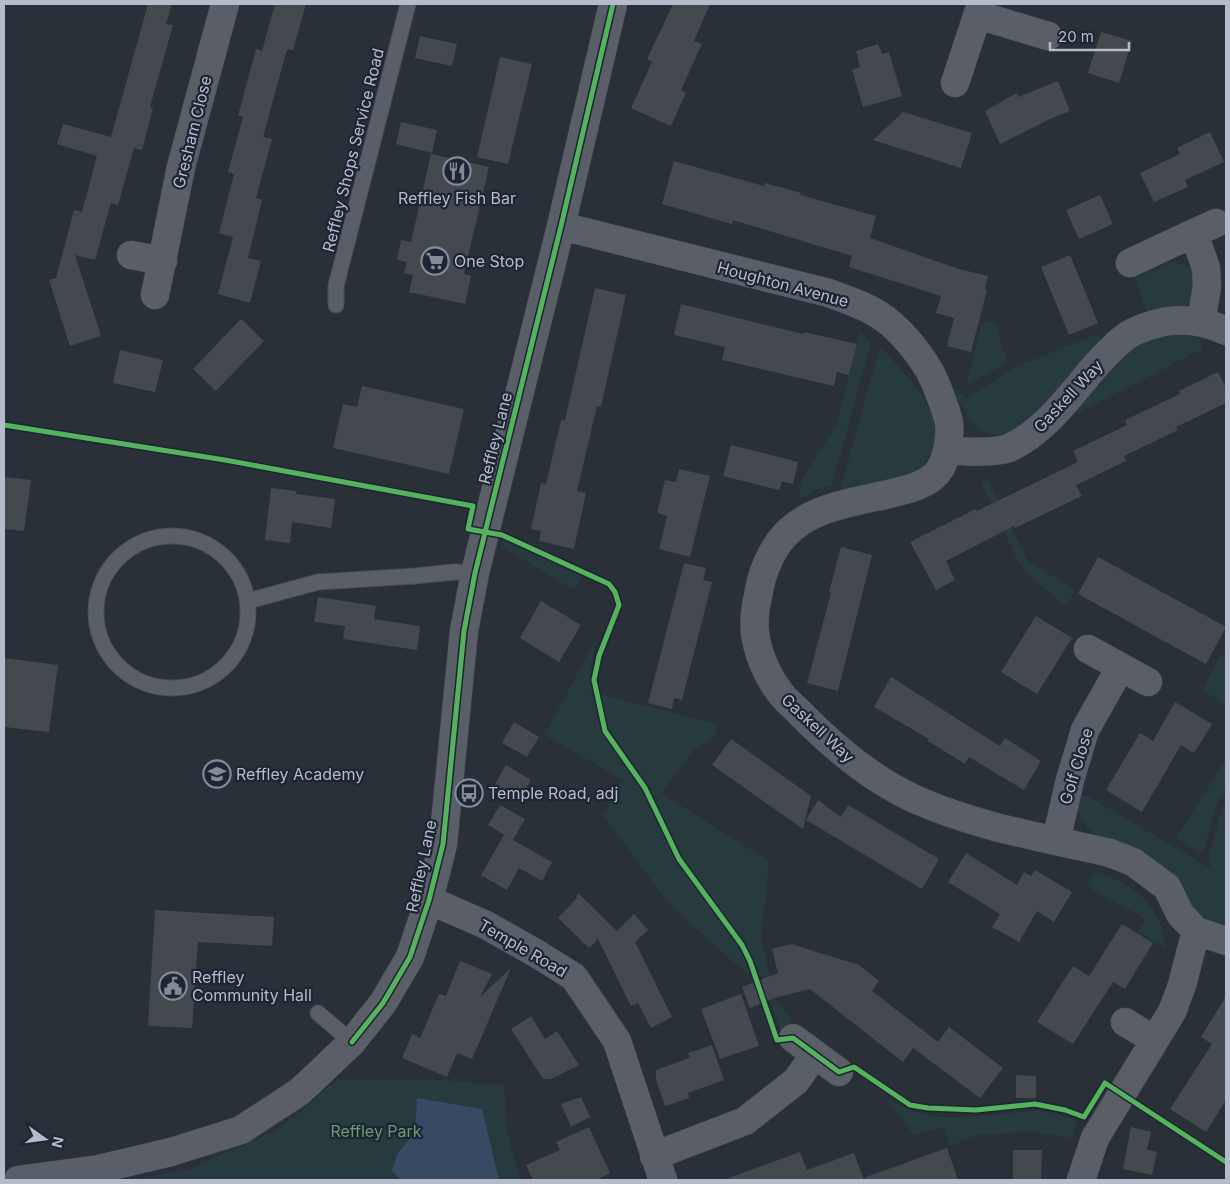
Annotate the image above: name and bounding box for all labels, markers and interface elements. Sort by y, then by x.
scale bar [1050,20,1129,52]
text: 20 m [1058,27,1094,46]
street label: Reffley Shops Service Road [318,46,388,254]
street label: Gresham Close [168,74,216,190]
restaurant icon: Reffley Fish Bar [442,156,472,186]
place label: Reffley Fish Bar [398,188,516,208]
supermarket icon: One Stop [420,246,450,276]
place label: One Stop [454,251,524,271]
street label: Houghton Avenue [715,257,851,311]
street label: Gaskell Way [1029,356,1107,436]
street label: Reffley Lane [474,390,516,486]
street label: Gaskell Way [778,689,858,767]
street label: Golf Close [1055,725,1097,807]
school or university icon: Reffley Academy [202,759,232,789]
place label: Reffley Academy [236,764,364,784]
bus stop icon: Temple Road, adj [454,778,484,808]
place label: Temple Road, adj [488,783,618,803]
street label: Reffley Lane [401,818,441,914]
street label: Temple Road [475,915,571,981]
place label: Reffley Community Hall [192,967,312,1005]
public building icon: Reffley Community Hall [158,971,188,1001]
north arrow [20,1114,70,1164]
park label: Reffley Park [330,1121,422,1141]
text: N [49,1135,68,1149]

